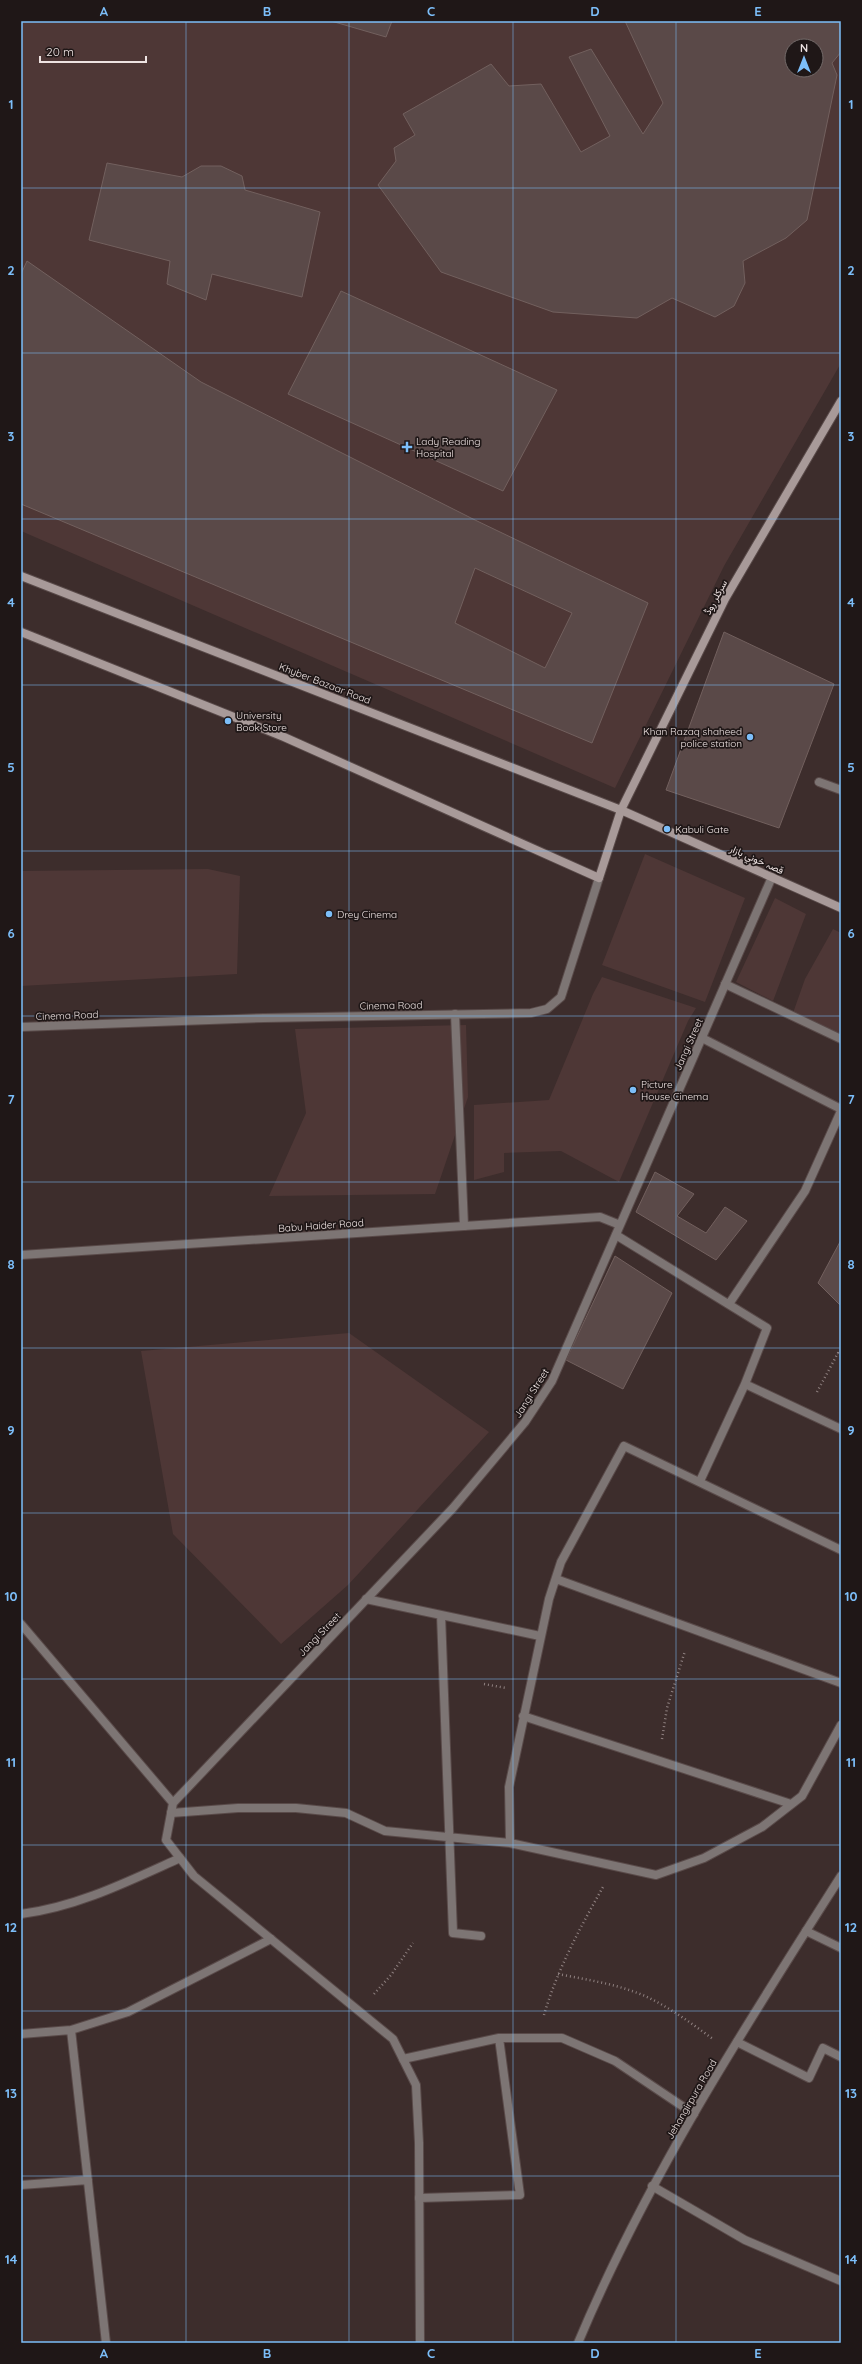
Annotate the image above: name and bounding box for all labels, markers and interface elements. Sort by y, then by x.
text: A [100,3,109,19]
text: B [263,3,271,19]
text: C [427,3,435,19]
text: D [590,3,600,19]
text: E [754,3,762,19]
scale bar [40,38,146,64]
north arrow [784,38,824,78]
text: N [800,41,808,55]
text: 20 m [46,44,74,59]
text: 1 [8,96,14,112]
text: 1 [848,96,854,112]
text: 2 [7,262,15,278]
text: 2 [847,262,855,278]
text: 3 [8,428,15,444]
text: 3 [848,428,855,444]
place label: Lady Reading Hospital [416,435,480,460]
marker: Lady Reading Hospital [401,441,413,453]
street label: سرکلر روڈ [701,578,730,617]
text: 4 [7,594,15,610]
text: 4 [847,594,855,610]
street label: Khyber Bazaar Road [277,660,373,707]
place label: University Book Store [236,709,287,734]
marker: University Book Store [223,716,233,726]
place label: Khan Razaq shaheed police station [643,725,742,750]
marker: Khan Razaq shaheed police station [745,732,755,742]
text: 5 [7,759,15,775]
text: 5 [847,759,855,775]
place label: Kabuli Gate [675,823,729,836]
marker: Kabuli Gate [662,824,672,834]
street label: قصہ خوني بازار [726,841,786,879]
place label: Drey Cinema [337,908,397,921]
marker: Drey Cinema [324,909,334,919]
text: 6 [7,925,15,941]
text: 6 [847,925,855,941]
street label: Cinema Road [359,998,423,1013]
street label: Cinema Road [35,1008,99,1023]
street label: Jangi Street [671,1015,706,1072]
place label: Picture House Cinema [641,1078,708,1103]
marker: Picture House Cinema [628,1085,638,1095]
text: 7 [7,1091,15,1107]
text: 7 [847,1091,855,1107]
street label: Babu Haider Road [278,1216,364,1235]
text: 8 [7,1256,15,1272]
text: 8 [847,1256,855,1272]
street label: Jangi Street [511,1366,552,1420]
text: 9 [7,1422,15,1438]
text: 9 [847,1422,855,1438]
text: 10 [4,1588,18,1604]
text: 10 [844,1588,858,1604]
street label: Jangi Street [295,1609,344,1659]
text: 11 [6,1754,16,1770]
text: 11 [846,1754,856,1770]
text: 12 [5,1919,17,1935]
text: 12 [845,1919,857,1935]
street label: Jehangirpura Road [663,2057,720,2142]
text: 13 [5,2085,17,2101]
text: 13 [845,2085,857,2101]
text: 14 [5,2251,18,2267]
text: 14 [845,2251,858,2267]
text: A [100,2345,109,2361]
text: B [263,2345,271,2361]
text: C [427,2345,435,2361]
text: D [590,2345,600,2361]
text: E [754,2345,762,2361]

